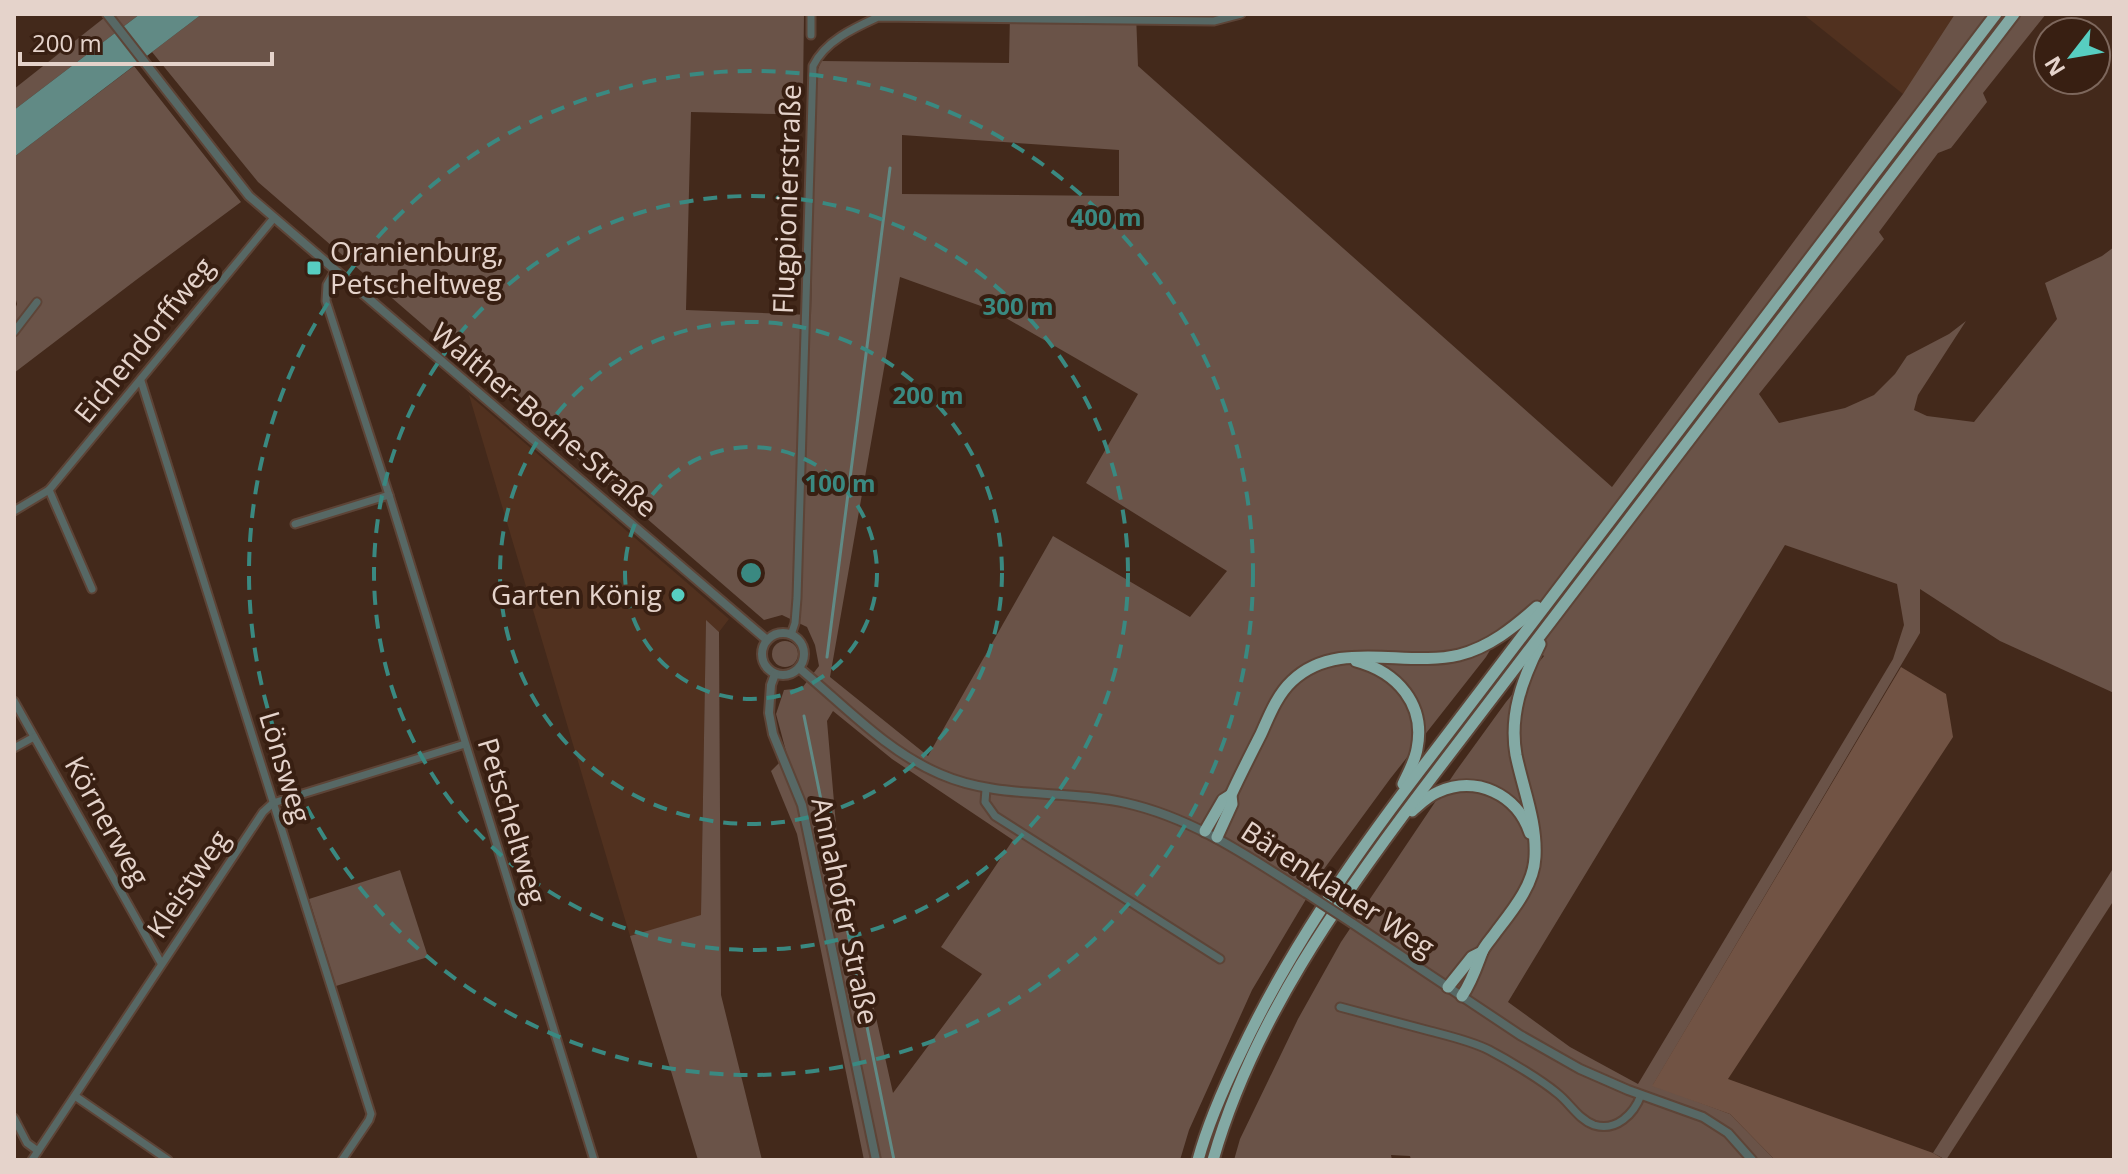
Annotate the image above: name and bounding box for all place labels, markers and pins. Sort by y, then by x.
place label: Oranienburg, Petscheltweg [330,232,504,302]
marker: Oranienburg, Petscheltweg [305,259,323,277]
centre of rings [737,559,765,587]
place label: Garten König [491,575,662,613]
marker: Garten König [669,586,687,604]

